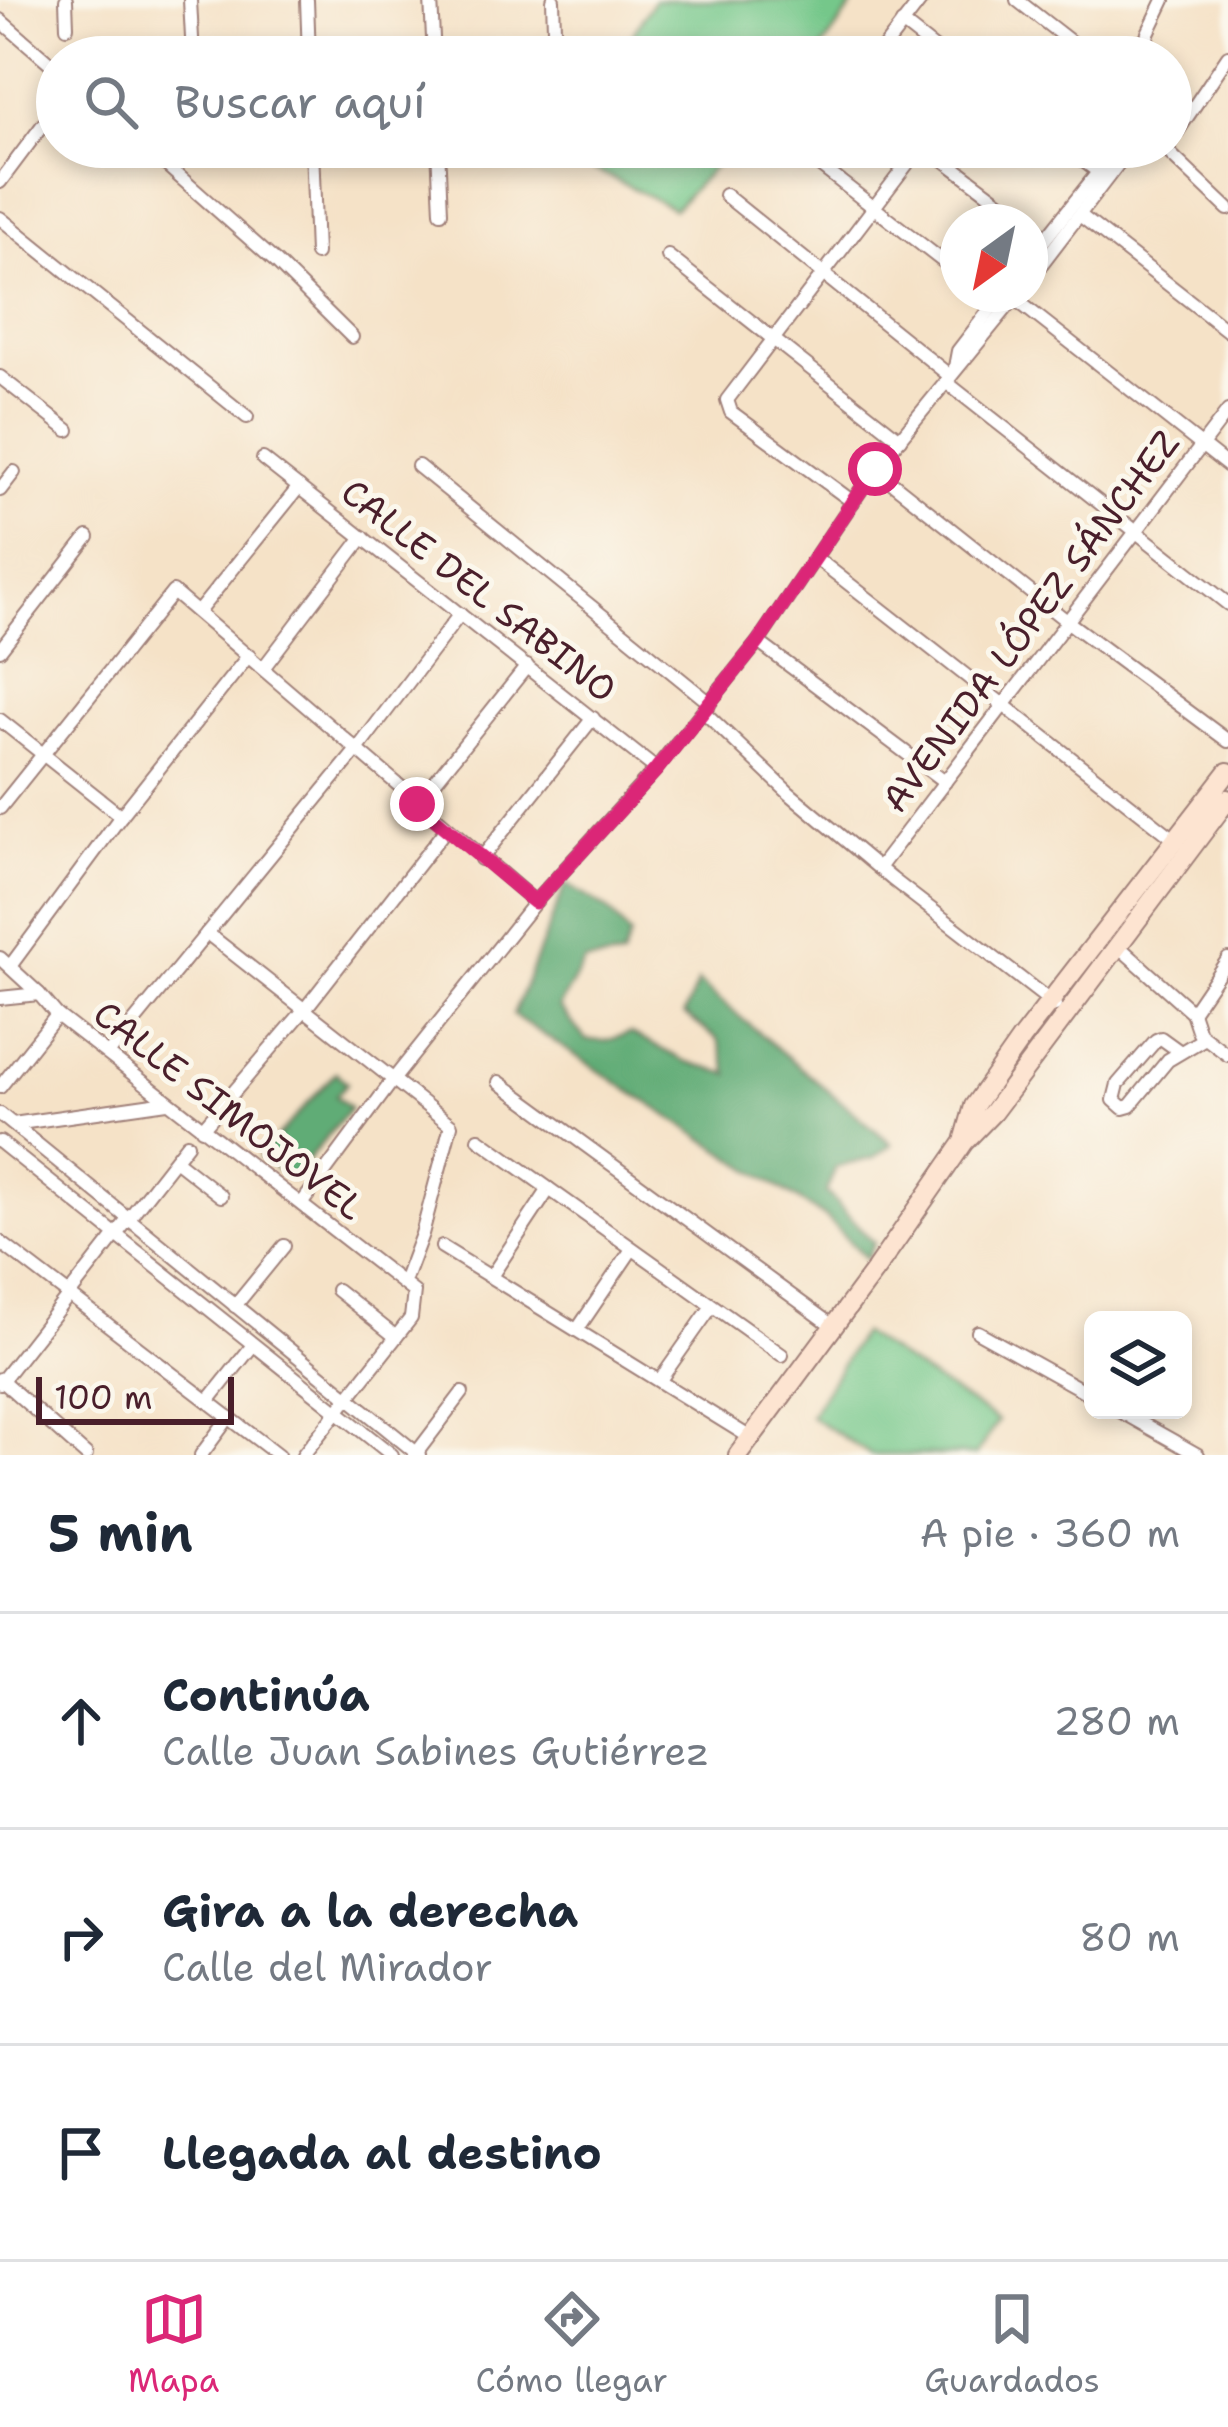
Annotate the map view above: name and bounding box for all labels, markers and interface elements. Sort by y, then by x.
search box [36,36,1192,168]
icon: search [78,69,144,135]
text: Buscar aquí [174,72,426,132]
north arrow [940,204,1048,312]
street label: AVENIDA LÓPEZ SÁNCHEZ [870,420,1190,822]
route start [848,442,902,496]
street label: CALLE DEL SABINO [331,467,626,713]
route end [390,777,444,831]
street label: CALLE SIMOJOVEL [83,989,374,1232]
map controls [1084,1311,1192,1419]
button: layers [1084,1311,1192,1419]
scale bar [36,1371,234,1424]
text: 100 m [54,1375,153,1420]
text: 5 min [48,1499,193,1567]
text: A pie · 360 m [920,1507,1180,1559]
text: Continúa [162,1665,370,1725]
icon: ahead [48,1688,114,1754]
text: 280 m [1053,1695,1180,1747]
text: Calle Juan Sabines Gutiérrez [162,1725,709,1777]
text: Gira a la derecha [162,1881,578,1941]
icon: right [48,1904,114,1970]
text: 80 m [1079,1911,1180,1963]
text: Calle del Mirador [162,1941,493,1993]
icon: arrive [48,2120,114,2186]
text: Llegada al destino [162,2123,602,2183]
tab: Mapa [128,2286,219,2403]
tab: Cómo llegar [476,2286,668,2403]
tab: Guardados [924,2286,1100,2403]

